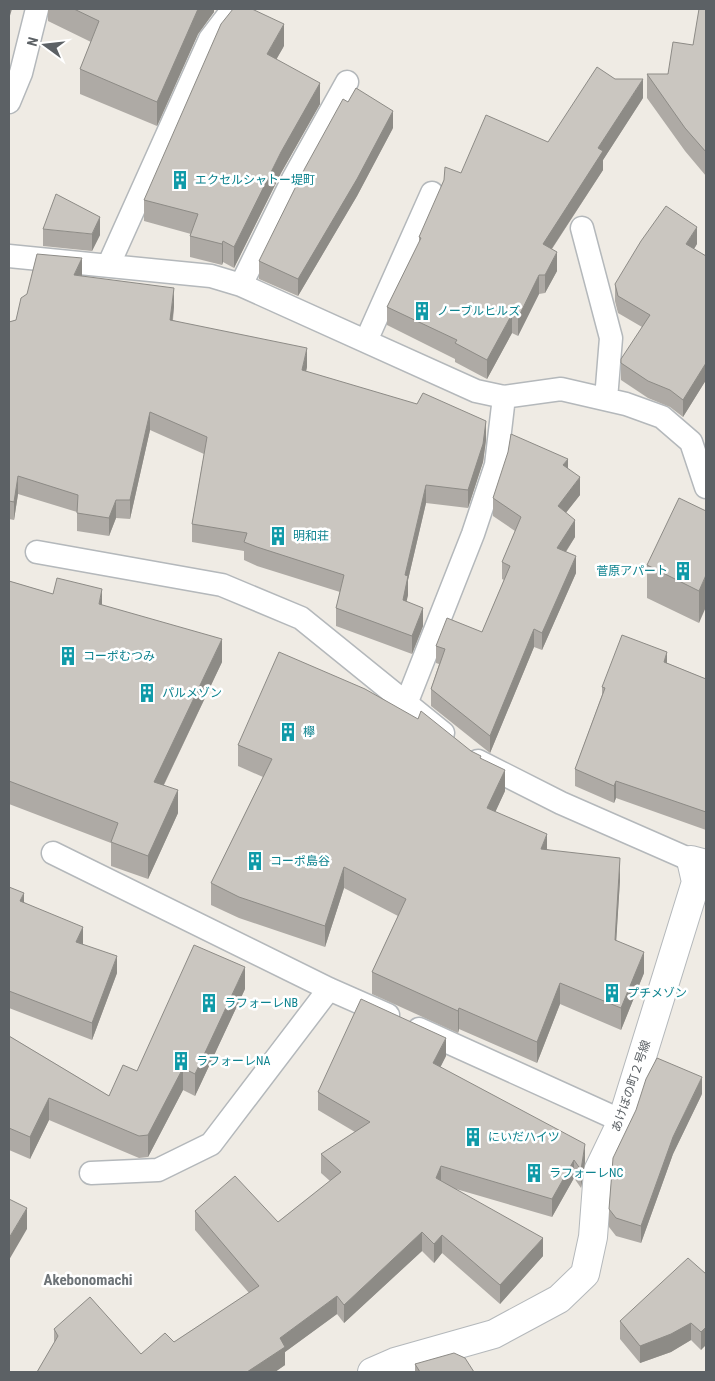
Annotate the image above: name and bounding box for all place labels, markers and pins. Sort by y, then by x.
building icon: エクセルシャトー堤町 [169,169,191,191]
place label: エクセルシャトー堤町 [195,173,315,187]
building icon: ノーブルヒルズ [411,300,433,322]
place label: ノーブルヒルズ [437,304,520,318]
building icon: 明和荘 [267,525,289,547]
place label: 明和荘 [293,529,329,543]
building icon: 菅原アパート [672,560,694,582]
place label: 菅原アパート [596,564,668,578]
building icon: コーポむつみ [57,645,79,667]
place label: コーポむつみ [83,649,155,663]
building icon: パルメゾン [136,682,158,704]
place label: パルメゾン [162,686,222,700]
building icon: 欅 [277,721,299,743]
place label: 欅 [303,725,315,739]
building icon: コーポ島谷 [244,850,266,872]
place label: コーポ島谷 [270,854,330,868]
building icon: プチメゾン [601,982,623,1004]
place label: プチメゾン [627,986,687,1000]
building icon: ラフォーレNB [198,992,220,1014]
place label: ラフォーレNB [224,996,298,1010]
building icon: ラフォーレNA [170,1050,192,1072]
place label: ラフォーレNA [196,1054,271,1068]
building icon: にいだハイツ [462,1126,484,1148]
place label: にいだハイツ [488,1130,560,1144]
building icon: ラフォーレNC [523,1162,545,1184]
place label: ラフォーレNC [549,1166,623,1180]

